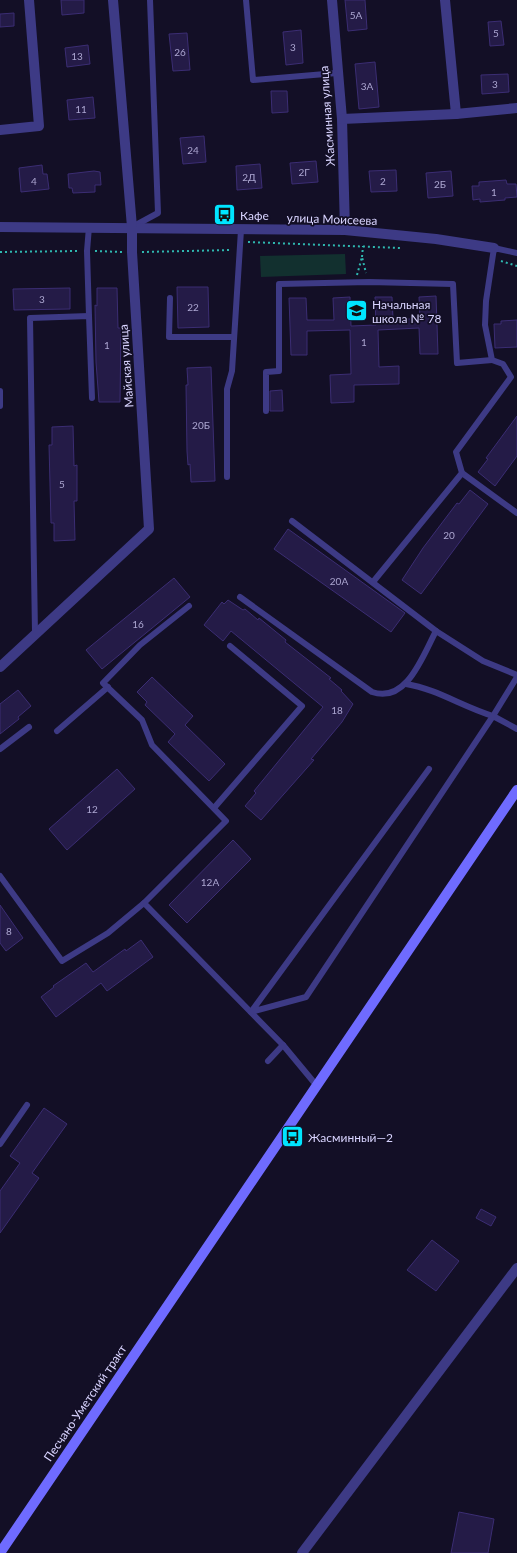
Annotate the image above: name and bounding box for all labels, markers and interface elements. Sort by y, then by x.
house number: 5А [350,9,363,21]
house number: 5 [493,27,499,39]
house number: 3 [290,41,296,53]
house number: 26 [174,46,186,58]
house number: 13 [71,50,83,62]
street label: Жасминная улица [316,65,338,167]
house number: 3 [492,78,498,90]
house number: 3А [361,80,374,92]
house number: 11 [75,103,87,115]
house number: 24 [187,144,199,156]
house number: 2Г [298,166,310,178]
house number: 2Д [242,171,256,183]
house number: 4 [31,175,37,187]
house number: 2 [380,175,386,187]
house number: 2Б [434,178,446,190]
house number: 1 [491,186,497,198]
bus stop icon: Кафе [211,202,237,228]
place label: Кафе [240,208,269,223]
street label: улица Моисеева [286,210,378,228]
house number: 3 [39,293,45,305]
place label: Начальная школа № 78 [372,297,441,326]
school or university icon: Начальная школа № 78 [343,298,369,324]
house number: 22 [187,301,199,313]
street label: Майская улица [116,324,136,408]
house number: 1 [361,336,367,348]
house number: 1 [104,339,110,351]
house number: 20Б [192,419,210,431]
house number: 5 [59,478,65,490]
house number: 20 [443,529,455,541]
house number: 20А [330,575,348,587]
house number: 16 [132,618,144,630]
house number: 18 [331,704,343,716]
house number: 12 [86,803,98,815]
house number: 12А [201,876,219,888]
house number: 8 [6,925,12,937]
bus stop icon: Жасминный—2 [280,1124,306,1150]
place label: Жасминный—2 [308,1130,393,1145]
street label: Песчано-Уметский тракт [40,1342,130,1464]

